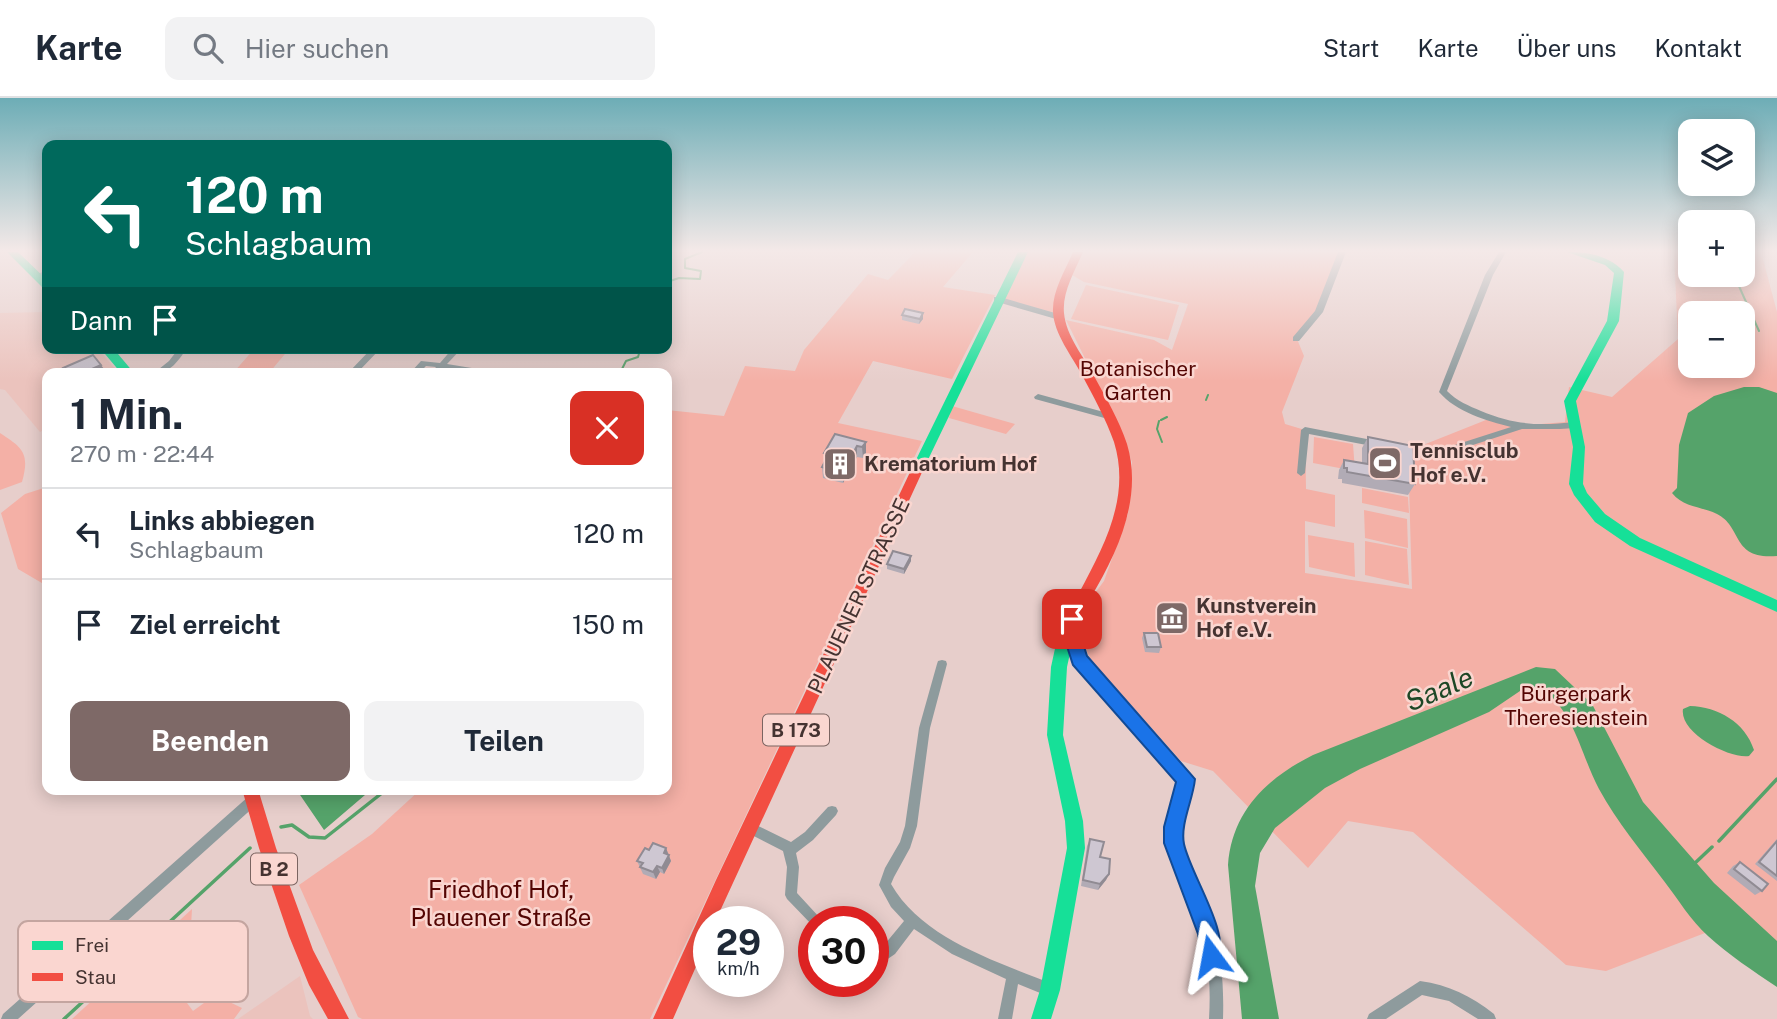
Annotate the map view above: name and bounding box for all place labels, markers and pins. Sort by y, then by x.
place label: Tennisclub Hof e.V. [1410,438,1519,487]
sports icon: Tennisclub Hof e.V. [1366,444,1404,482]
building icon: Krematorium Hof [821,445,859,483]
place label: Krematorium Hof [864,451,1037,476]
pin [1042,589,1102,649]
place label: Kunstverein Hof e.V. [1196,593,1317,642]
museum icon: Kunstverein Hof e.V. [1153,599,1191,637]

